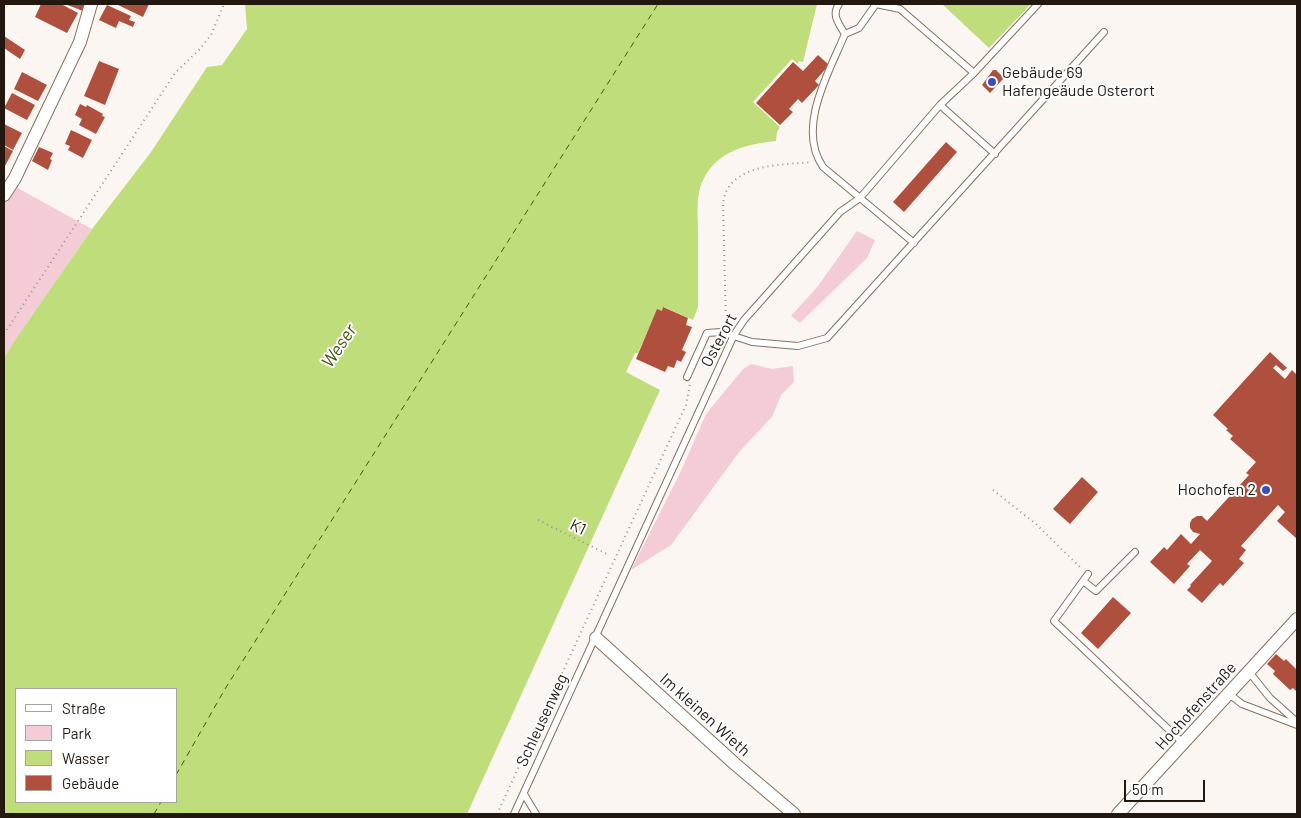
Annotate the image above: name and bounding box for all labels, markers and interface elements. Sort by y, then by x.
place label: Gebäude 69 Hafengeäude Osterort [1002,63,1155,101]
marker: Gebäude 69 Hafengeäude Osterort [986,76,998,88]
street label: Osterort [697,310,741,370]
water label: Weser [317,320,361,372]
place label: Hochofen 2 [1177,480,1256,500]
marker: Hochofen 2 [1260,484,1272,496]
street label: K1 [567,515,589,539]
street label: Hochofenstraße [1152,658,1240,754]
street label: Im kleinen Wieth [656,669,754,761]
street label: Schleusenweg [512,671,572,769]
legend [15,688,178,803]
text: Straße [62,699,106,717]
text: Park [62,724,91,742]
text: Wasser [62,749,110,767]
scale bar [1126,770,1207,802]
text: Gebäude [62,774,119,792]
text: 50 m [1132,780,1164,798]

